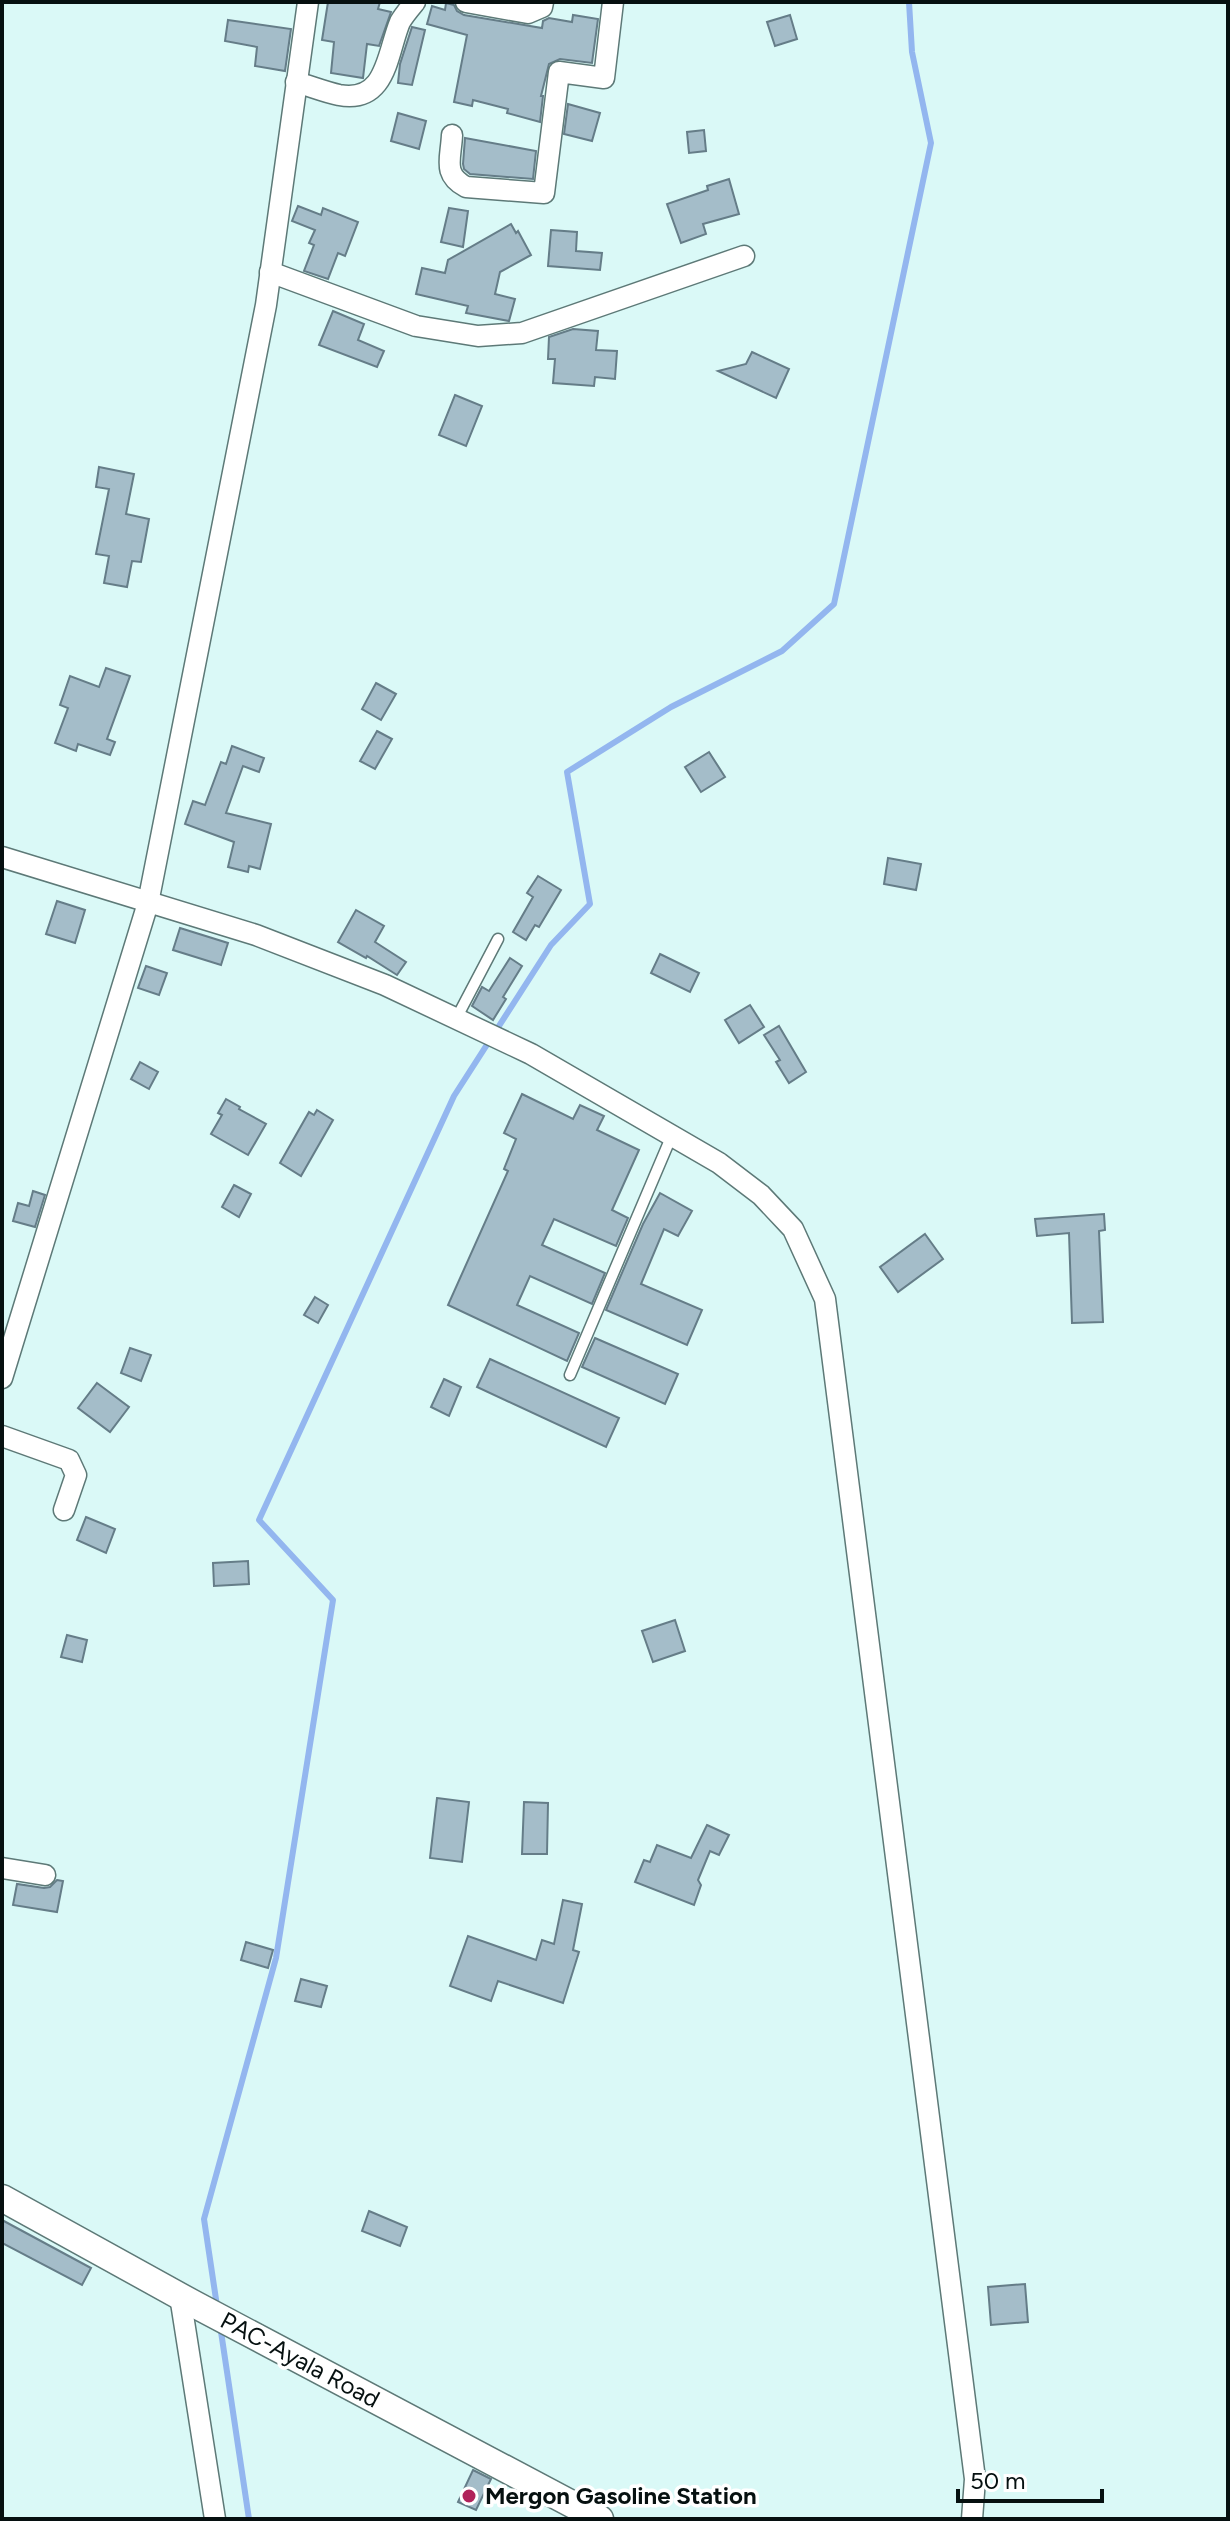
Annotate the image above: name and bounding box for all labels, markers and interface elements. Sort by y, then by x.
street label: PAC-Ayala Road [216,2305,385,2414]
scale bar [958,2453,1102,2503]
text: 50 m [970,2466,1026,2495]
place label: Mergon Gasoline Station [485,2481,757,2510]
marker: Mergon Gasoline Station [460,2487,478,2505]

